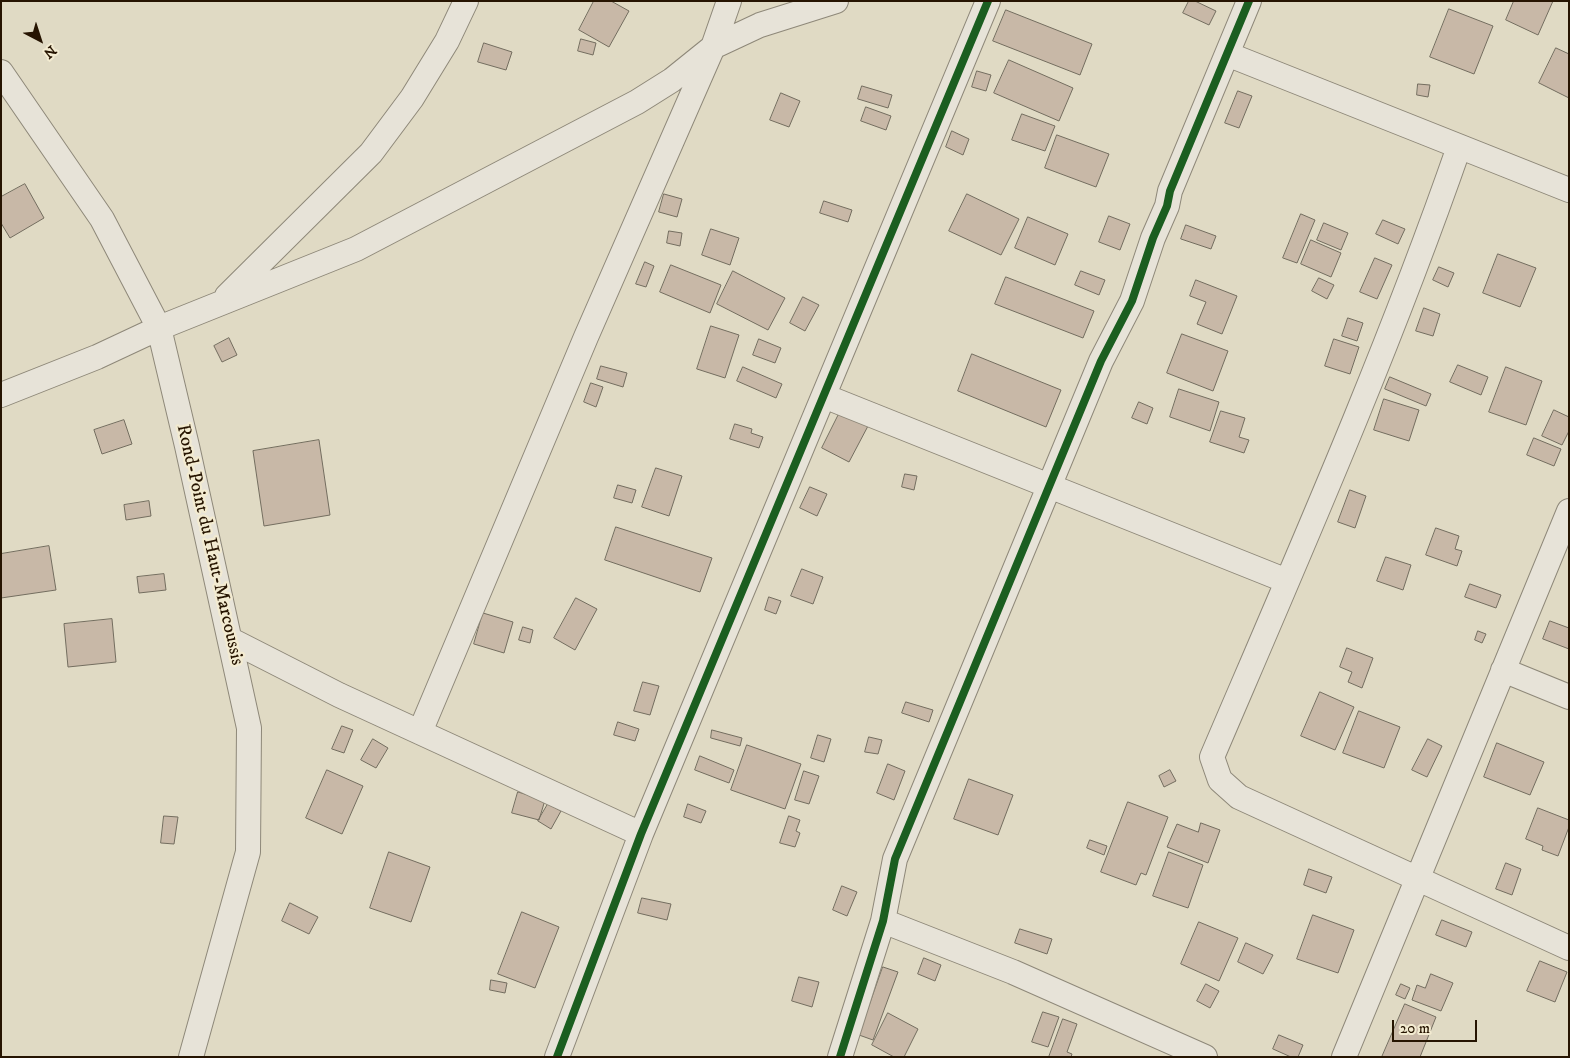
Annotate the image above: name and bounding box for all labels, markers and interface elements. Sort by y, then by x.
north arrow [15,15,65,65]
text: N [39,41,60,62]
street label: Rond-Point du Haut-Marcoussis [170,422,248,668]
scale bar [1395,1010,1480,1042]
text: 20 m [1400,1019,1430,1038]

